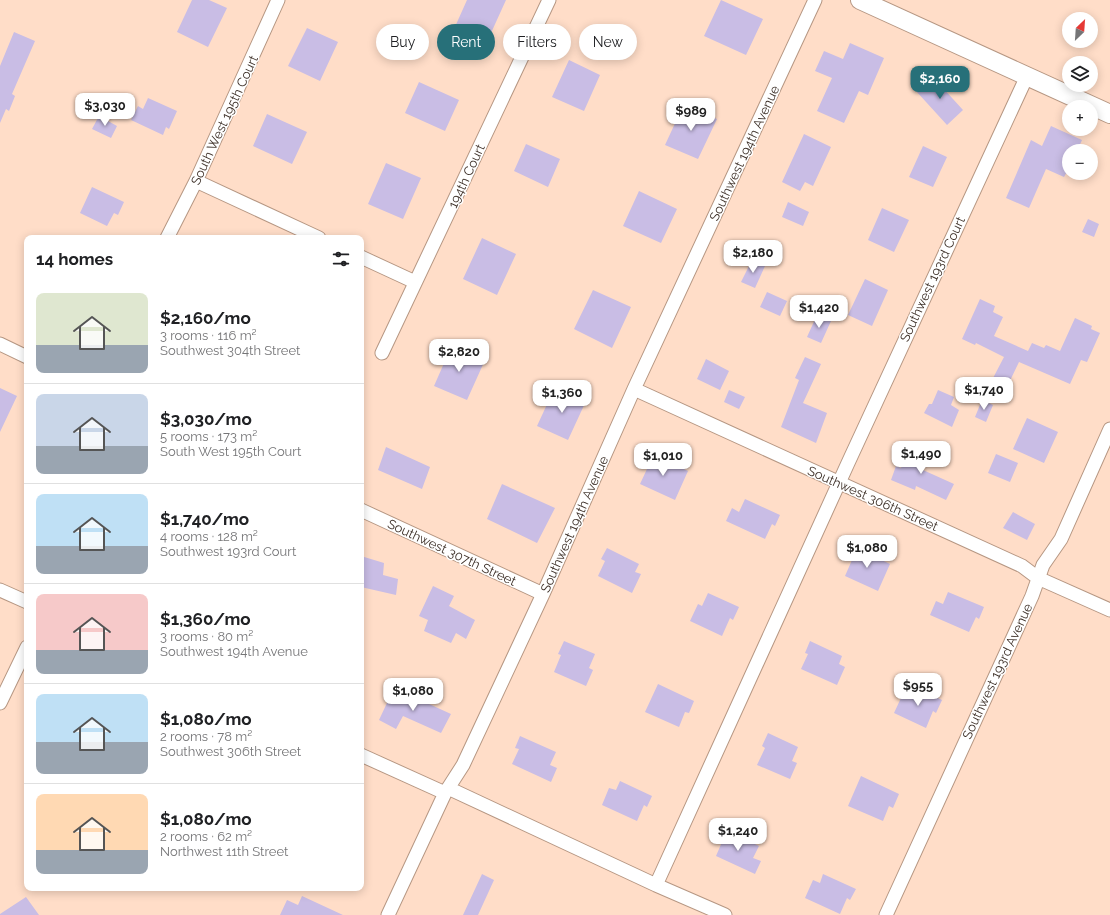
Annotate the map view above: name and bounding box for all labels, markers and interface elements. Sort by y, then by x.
north arrow [1062,12,1098,48]
map controls [1062,12,1098,180]
chip: Buy [376,24,429,60]
chip: Rent [437,24,495,60]
chip: Filters [503,24,571,60]
chip: New [579,24,637,60]
street label: South West 195th Court [188,52,261,187]
button: layers [1062,56,1098,92]
pin: $2,160 [907,66,973,100]
text: $2,160 [920,71,960,86]
street label: Southwest 194th Avenue [706,83,783,223]
pin: $3,030 [72,93,138,127]
text: $3,030 [84,98,126,113]
pin: $989 [667,98,715,132]
button: + [1062,100,1098,136]
text: $989 [675,103,707,118]
street label: 194th Court [445,141,488,211]
button: − [1062,144,1098,180]
street label: Southwest 193rd Court [897,214,968,344]
pin: $2,180 [720,240,786,274]
text: $2,180 [733,245,773,260]
icon: filters [330,248,352,270]
text: 14 homes [36,249,113,269]
pin: $1,420 [786,295,852,329]
text: $1,420 [799,300,839,315]
text: $2,160/mo [160,308,251,328]
icon: home [68,309,116,357]
text: 3 rooms · 116 m² [160,328,257,343]
pin: $2,820 [426,339,492,373]
text: Southwest 304th Street [160,343,300,358]
text: $2,820 [438,344,480,359]
pin: $1,740 [951,377,1017,411]
pin: $1,360 [529,380,595,414]
text: $1,740 [964,382,1004,397]
text: $1,360 [542,385,582,400]
text: $3,030/mo [160,409,252,429]
icon: home [68,410,116,458]
text: 5 rooms · 173 m² [160,429,257,444]
pin: $1,490 [888,441,954,475]
pin: $1,010 [630,443,696,477]
text: South West 195th Court [160,444,301,459]
text: $1,490 [901,446,941,461]
text: $1,010 [643,448,683,463]
street label: Southwest 194th Avenue [538,453,612,595]
street label: Southwest 306th Street [805,463,941,534]
text: $1,740/mo [160,509,249,529]
icon: home [68,510,116,558]
street label: Southwest 307th Street [385,516,519,589]
text: 4 rooms · 128 m² [160,529,258,544]
pin: $1,080 [834,535,900,569]
text: $1,080 [846,540,888,555]
text: Southwest 193rd Court [160,544,296,559]
street label: Southwest 193rd Avenue [959,601,1036,742]
text: $1,360/mo [160,609,251,629]
icon: home [68,610,116,658]
text: 3 rooms · 80 m² [160,629,253,644]
text: Southwest 194th Avenue [160,644,308,659]
pin: $955 [894,673,942,707]
pin: $1,080 [380,678,446,712]
text: $955 [903,678,933,693]
text: $1,080 [392,683,434,698]
text: $1,080/mo [160,709,252,729]
icon: home [68,710,116,758]
text: 2 rooms · 78 m² [160,729,252,744]
text: Southwest 306th Street [160,744,301,759]
text: $1,080/mo [160,809,252,829]
icon: home [68,810,116,858]
pin: $1,240 [705,818,771,852]
text: $1,240 [718,823,758,838]
text: 2 rooms · 62 m² [160,829,252,844]
text: Northwest 11th Street [160,844,288,859]

